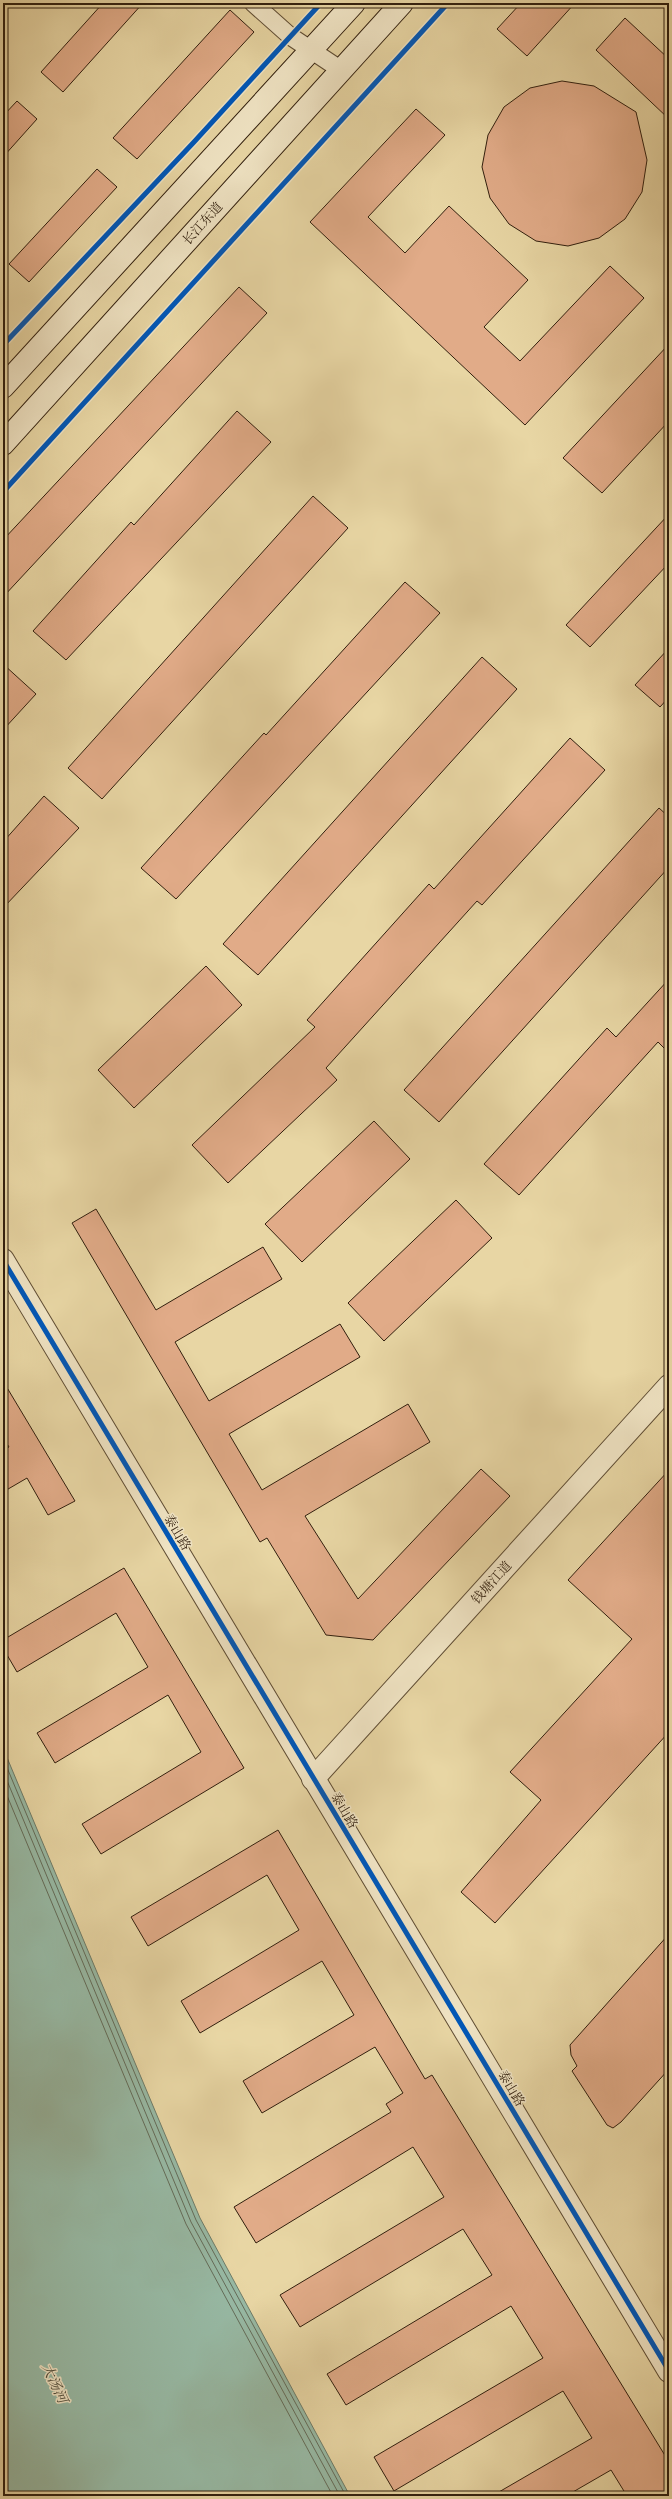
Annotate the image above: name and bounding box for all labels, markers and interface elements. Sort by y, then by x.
street label: 长江东道 [179,199,225,248]
street label: 泰山路 [161,1512,194,1553]
street label: 钱塘江道 [468,1558,514,1607]
street label: 泰山路 [328,1790,361,1831]
street label: 泰山路 [495,2068,528,2109]
water label: 大汤河 [38,2361,72,2409]

